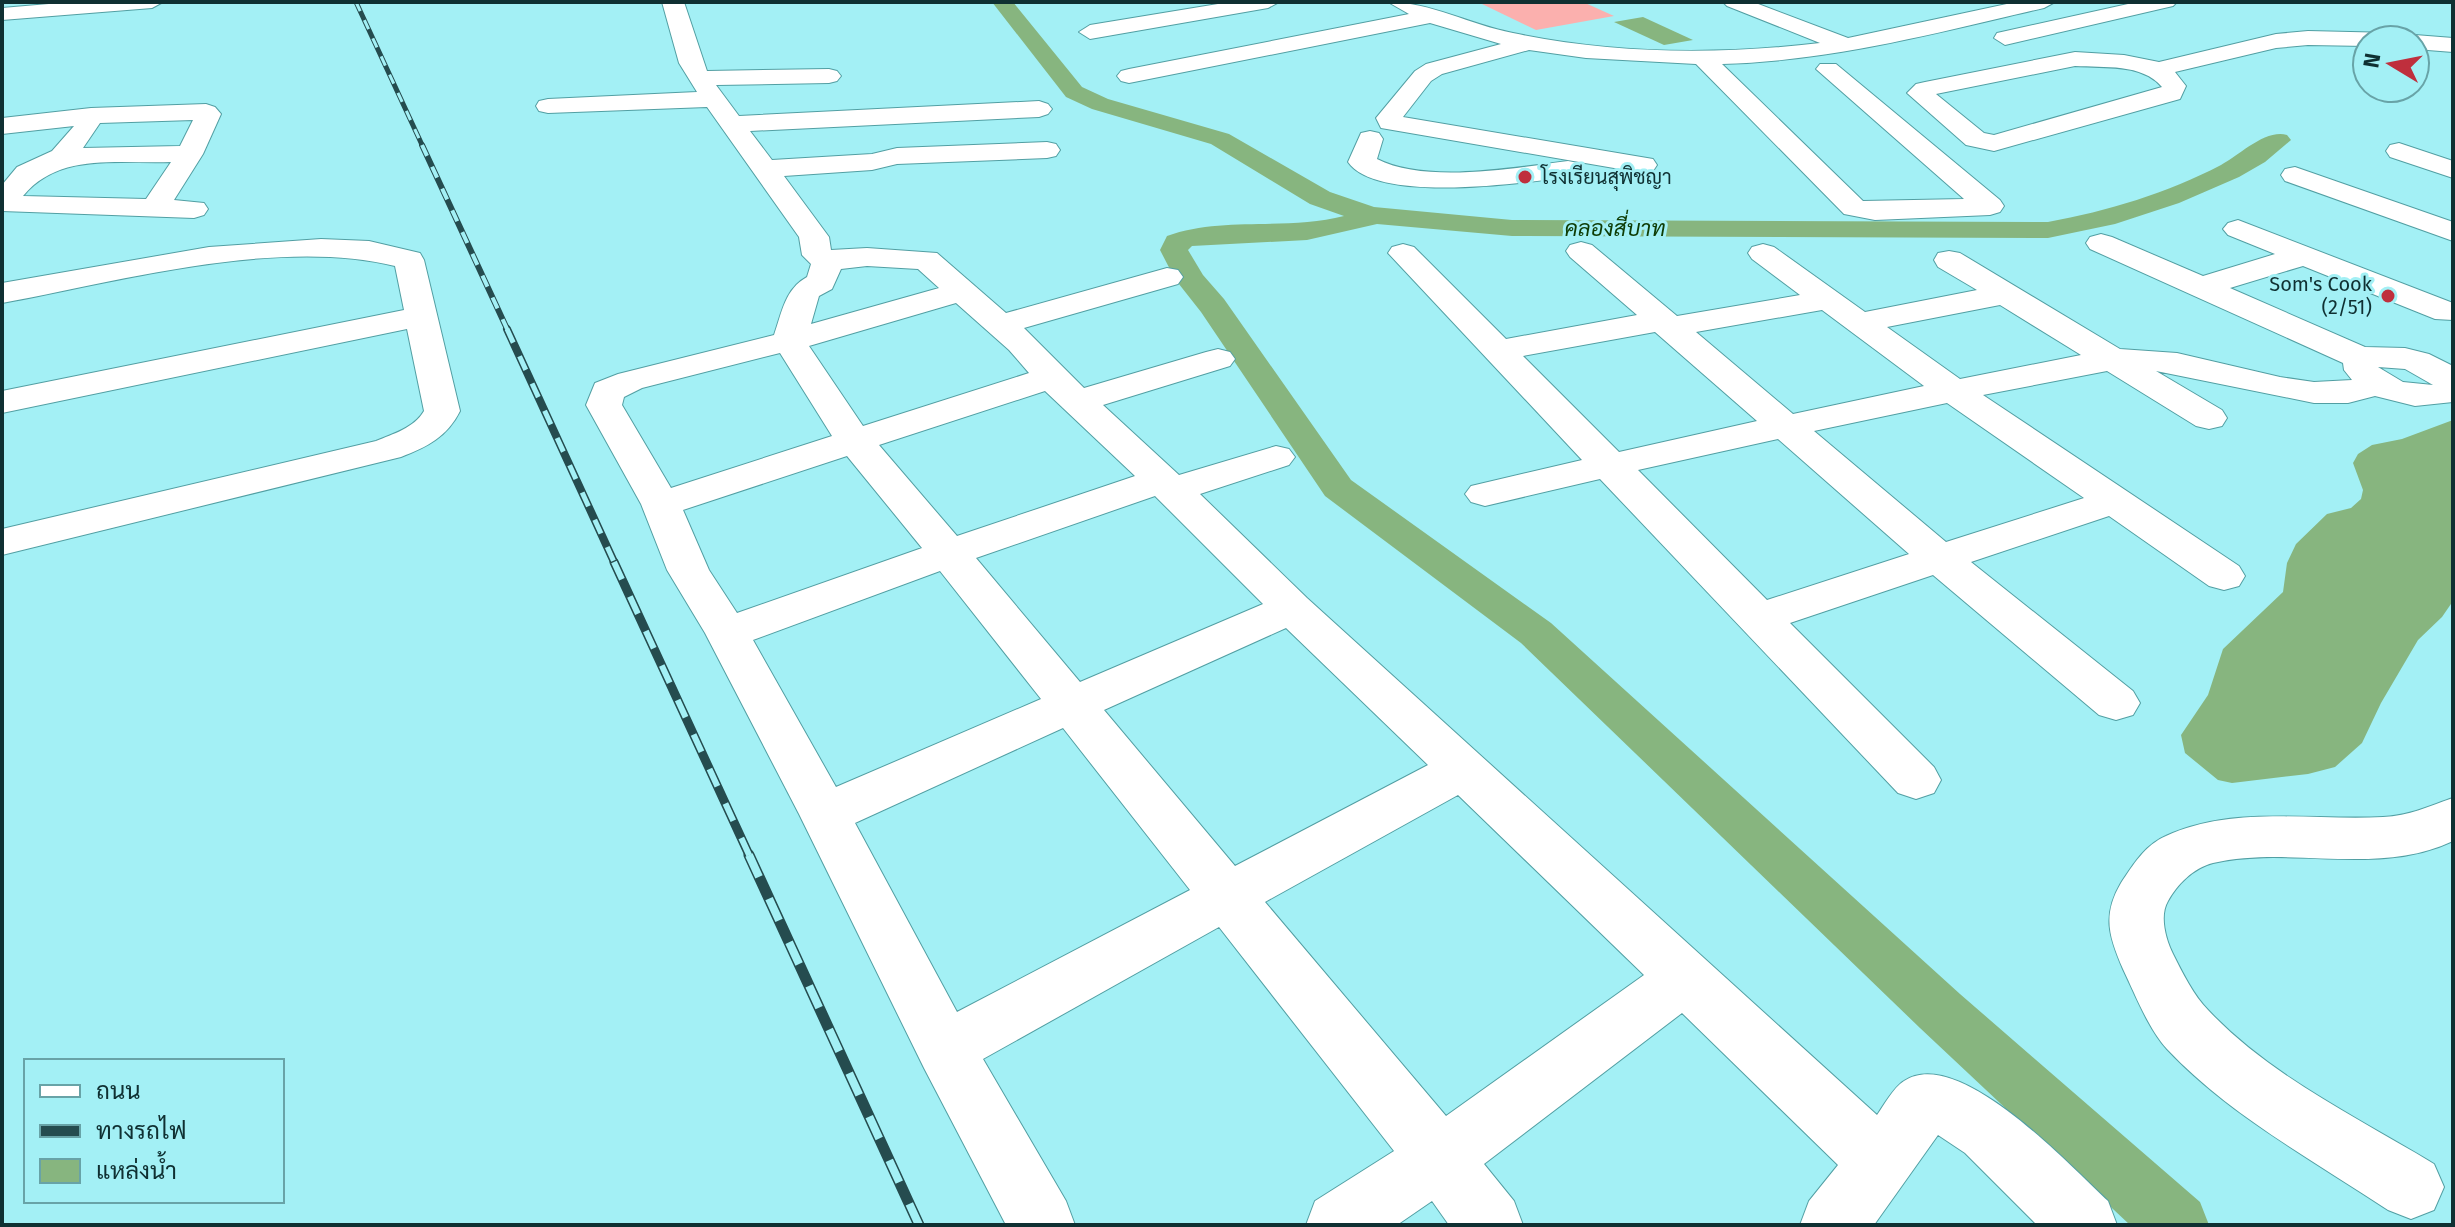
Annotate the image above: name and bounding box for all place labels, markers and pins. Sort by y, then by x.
place label: โรงเรียนสุพิชญา [1540,164,1672,191]
marker: โรงเรียนสุพิชญา [1516,168,1534,186]
place label: Som's Cook (2/51) [2269,272,2373,319]
marker: Som's Cook (2/51) [2379,287,2397,305]

